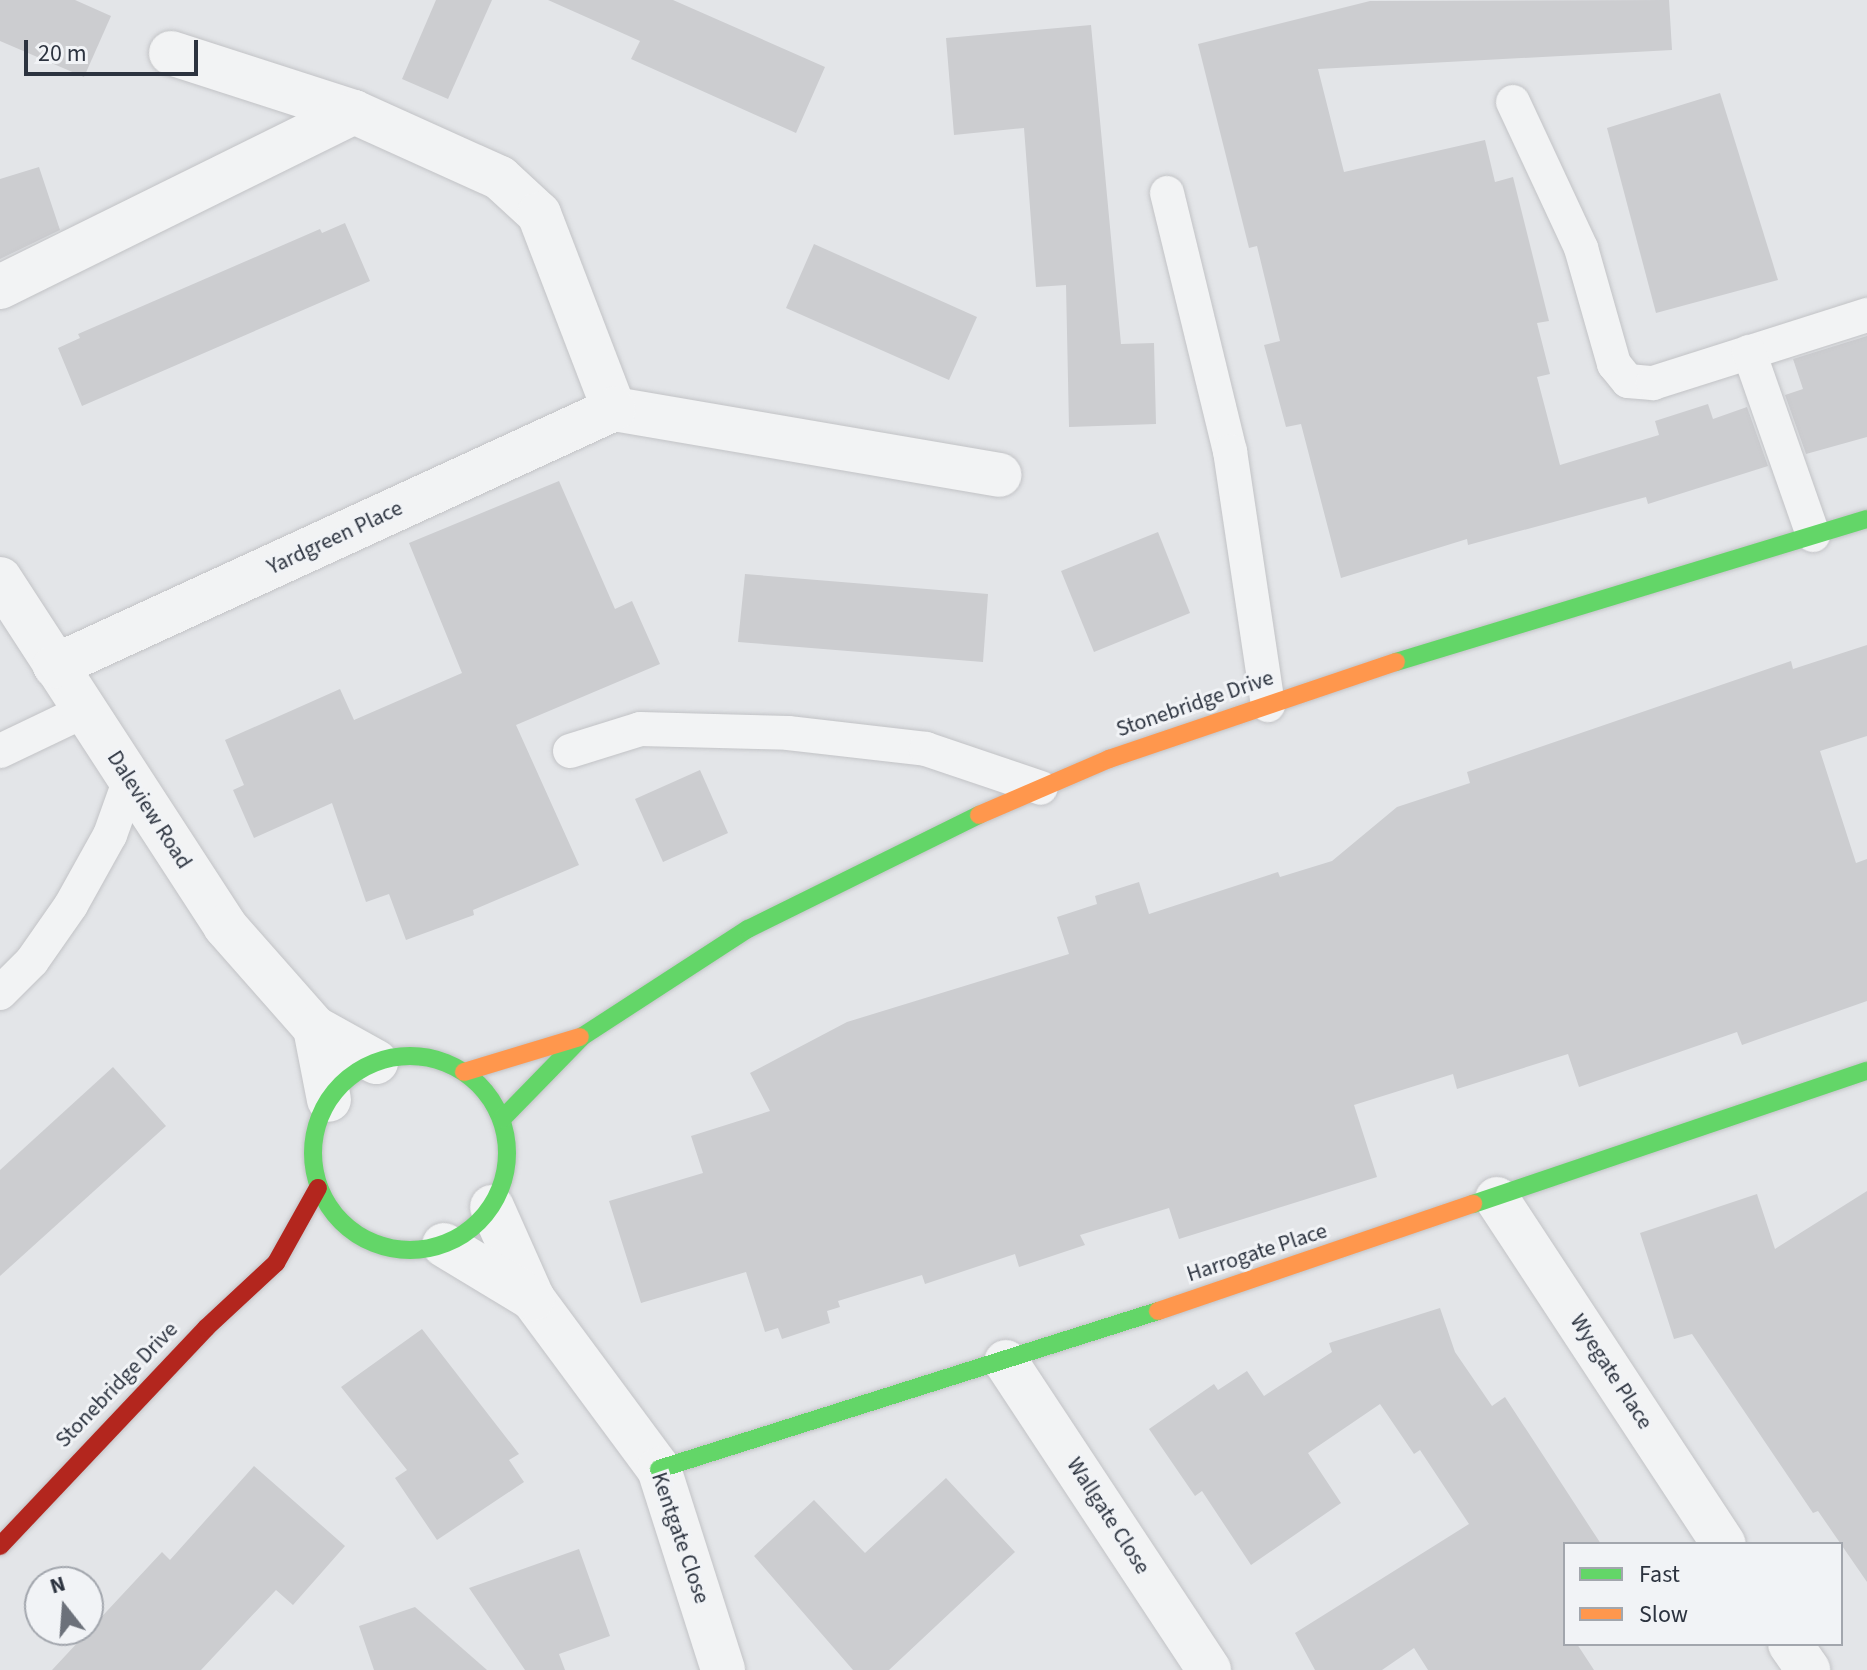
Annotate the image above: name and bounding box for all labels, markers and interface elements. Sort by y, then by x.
scale bar [28,24,202,74]
text: 20 m [38,36,87,71]
street label: Yardgreen Place [263,495,407,581]
street label: Stonebridge Drive [1113,665,1277,743]
street label: Daleview Road [101,746,197,874]
street label: Harrogate Place [1183,1218,1331,1288]
street label: Wyegate Place [1564,1310,1658,1434]
street label: Stonebridge Drive [50,1317,184,1453]
street label: Wallgate Close [1061,1453,1155,1579]
street label: Kentgate Close [645,1469,715,1607]
legend [1563,1542,1843,1646]
text: Fast [1639,1557,1680,1592]
north arrow [24,1566,104,1646]
text: N [46,1568,69,1602]
text: Slow [1639,1597,1688,1632]

